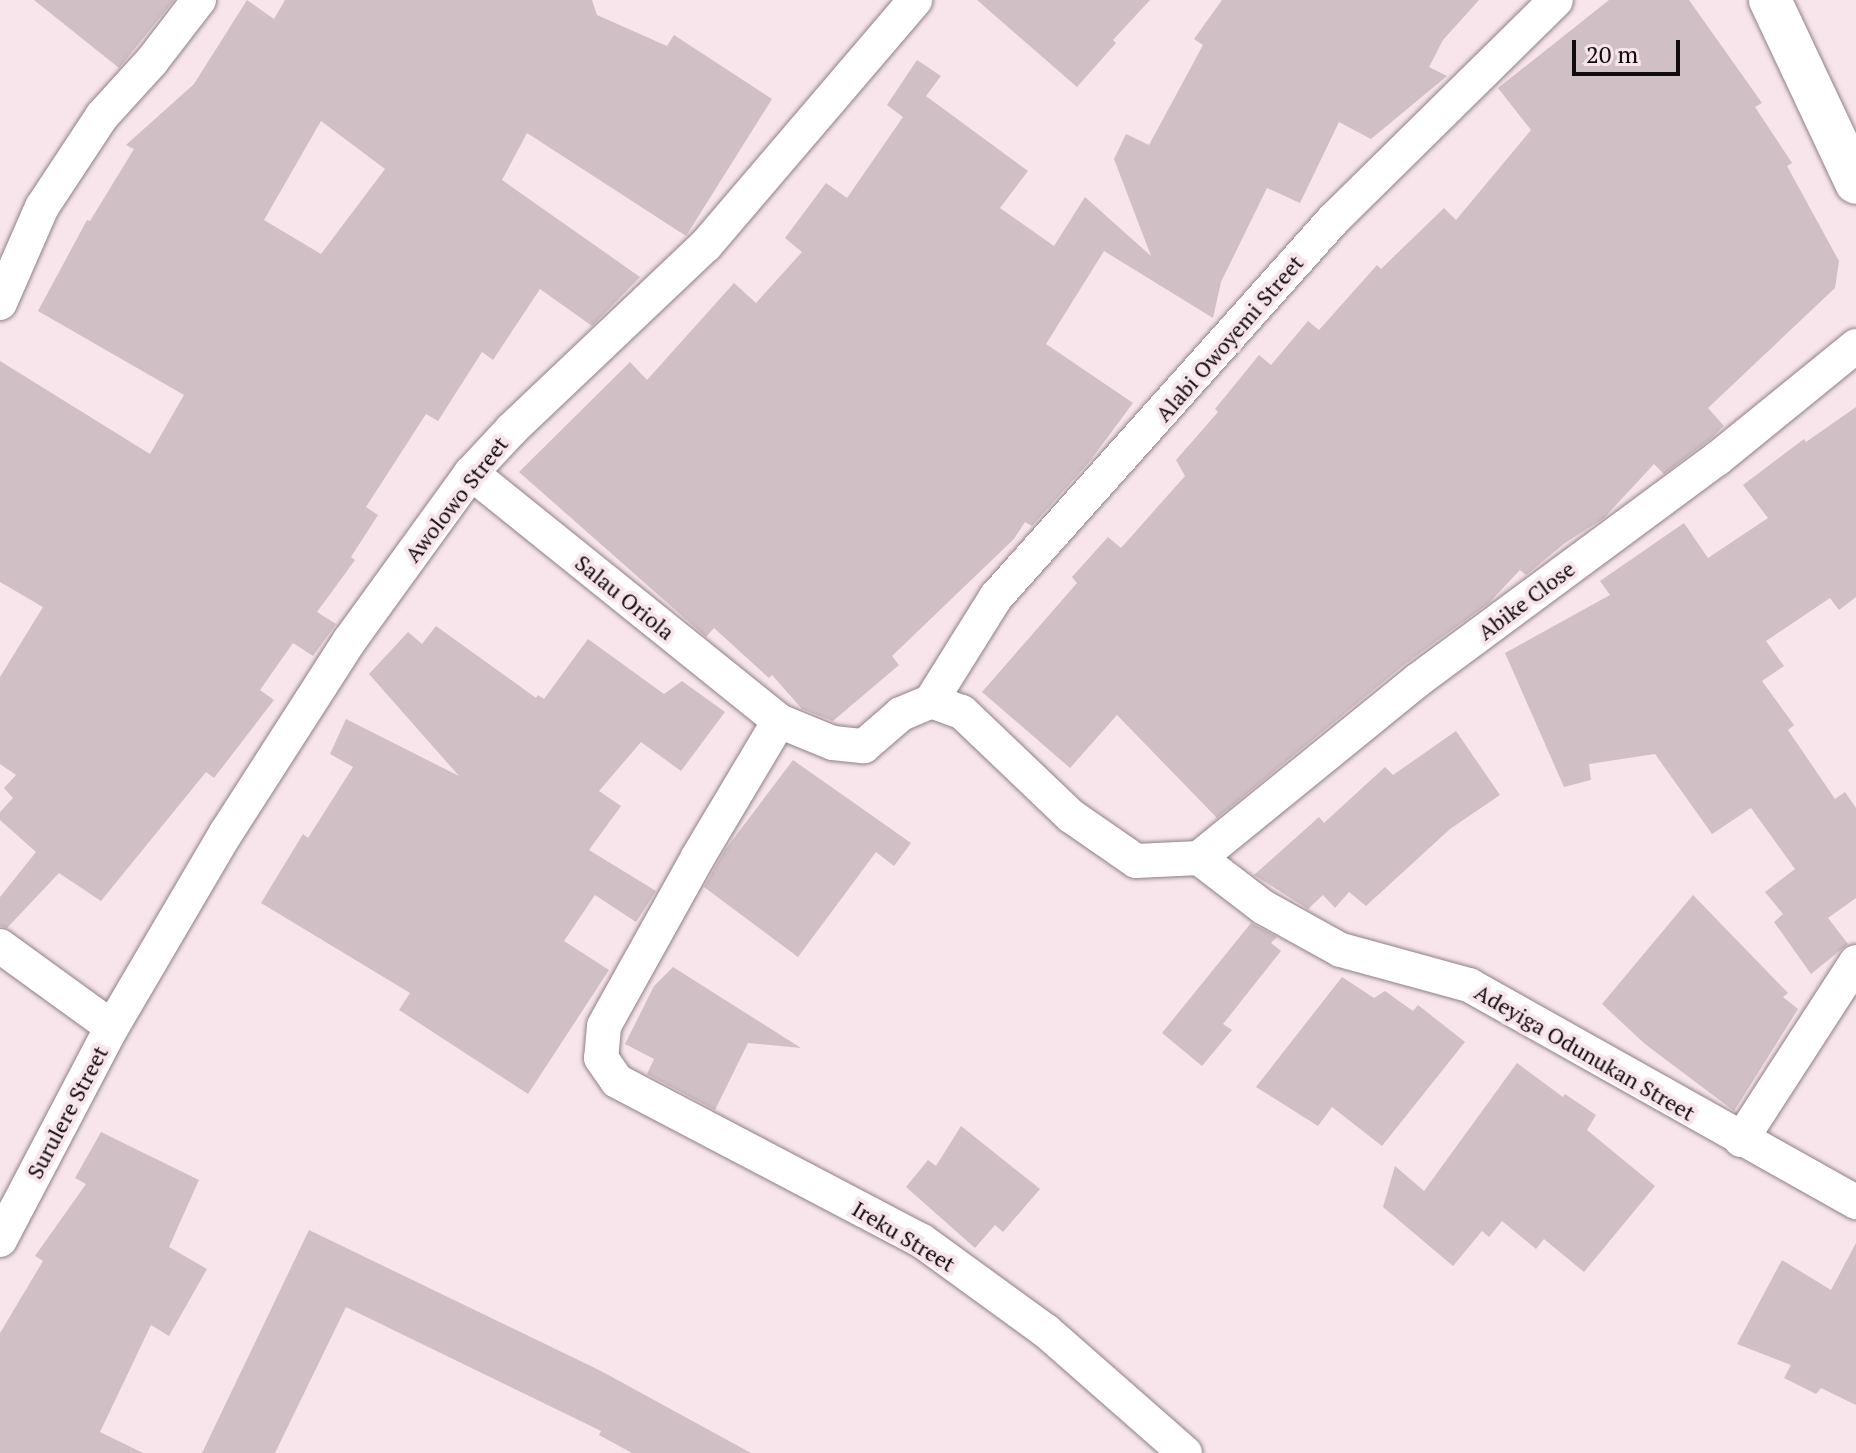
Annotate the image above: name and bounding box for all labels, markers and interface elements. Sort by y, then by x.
scale bar [1576,24,1684,74]
text: 20 m [1586,38,1638,70]
street label: Alabi Owoyemi Street [1150,249,1308,427]
street label: Awolowo Street [399,431,513,567]
street label: Salau Oriola [570,549,680,645]
street label: Abike Close [1472,555,1580,645]
street label: Adeyiga Odunukan Street [1470,978,1700,1126]
street label: Surulere Street [21,1041,113,1183]
street label: Ireku Street [848,1195,960,1277]

